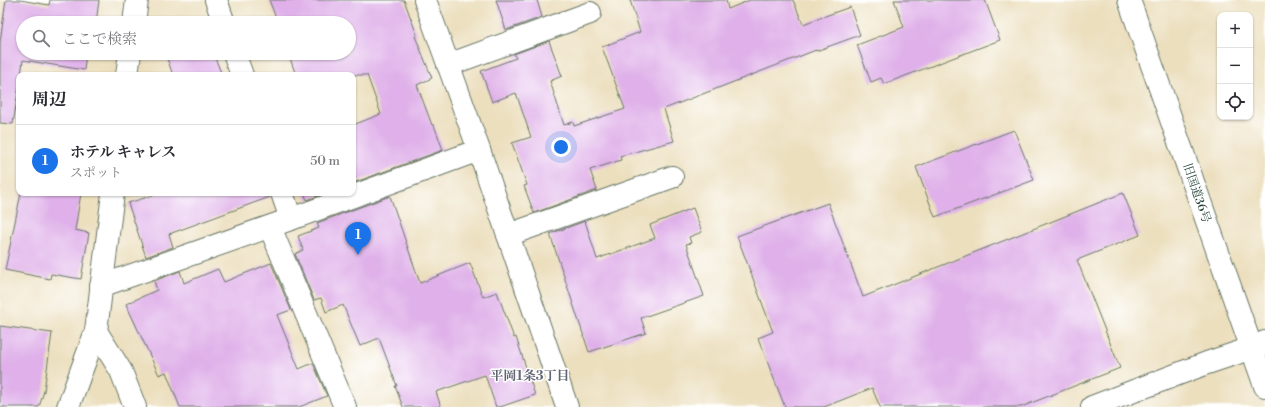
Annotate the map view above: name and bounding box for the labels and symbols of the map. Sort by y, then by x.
your location [551,137,571,157]
street label: 旧国道36号 [1179,161,1214,225]
pin: 1 [345,222,371,255]
district label: 平岡1条3丁目 [490,368,570,384]

